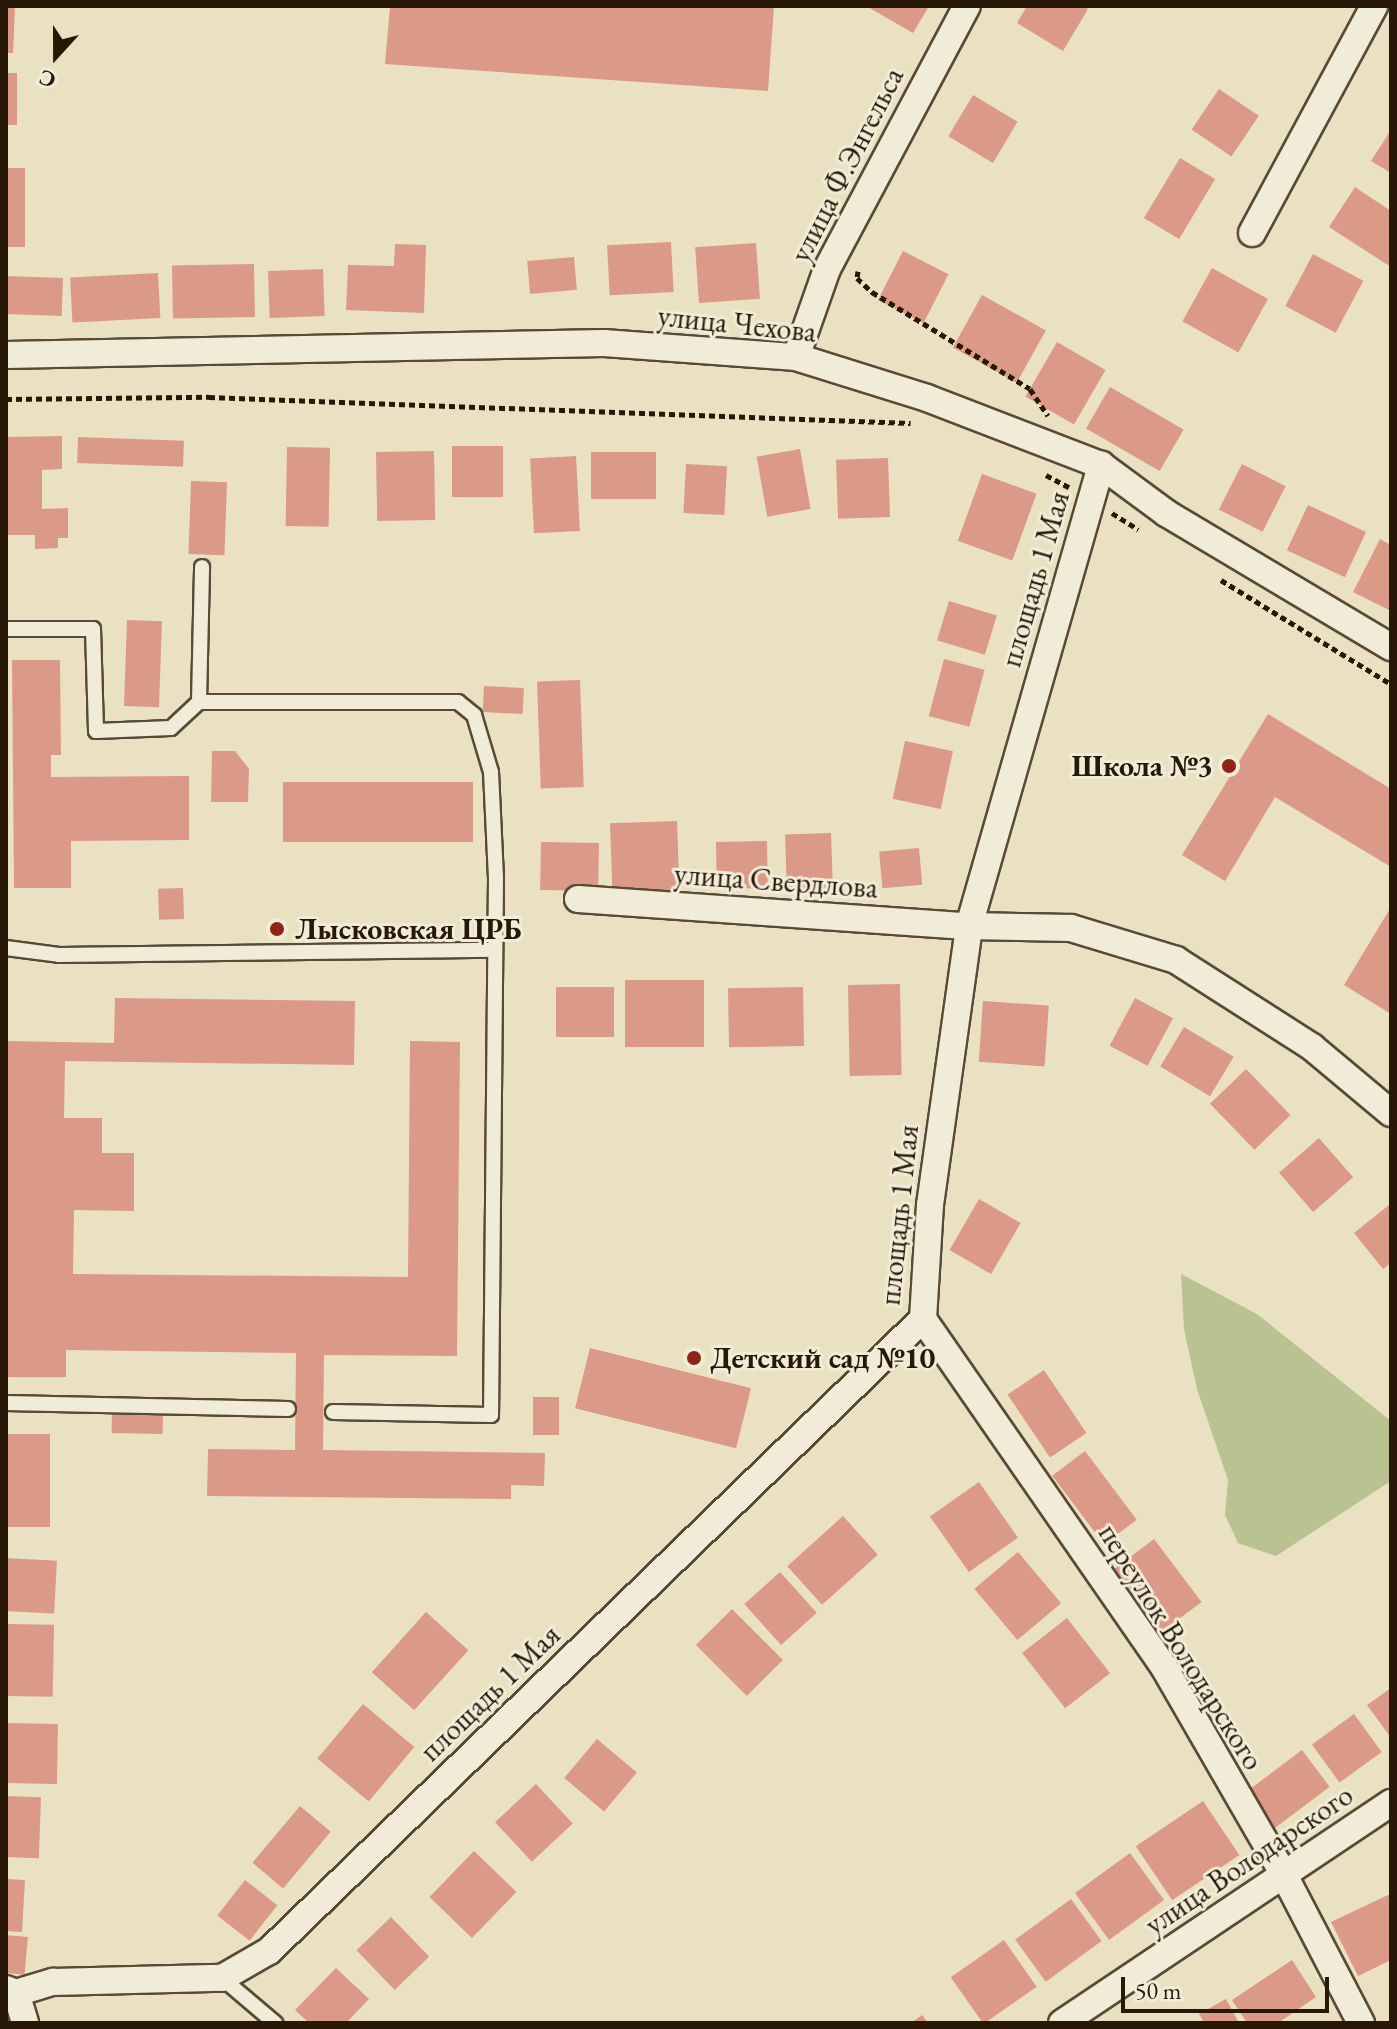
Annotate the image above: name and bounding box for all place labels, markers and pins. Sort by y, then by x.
place label: Школа №3 [1071,748,1213,784]
marker: Школа №3 [1220,757,1238,775]
place label: Лысковская ЦРБ [295,911,522,947]
marker: Лысковская ЦРБ [266,918,288,940]
place label: Детский сад №10 [710,1340,935,1376]
marker: Детский сад №10 [685,1349,703,1367]

